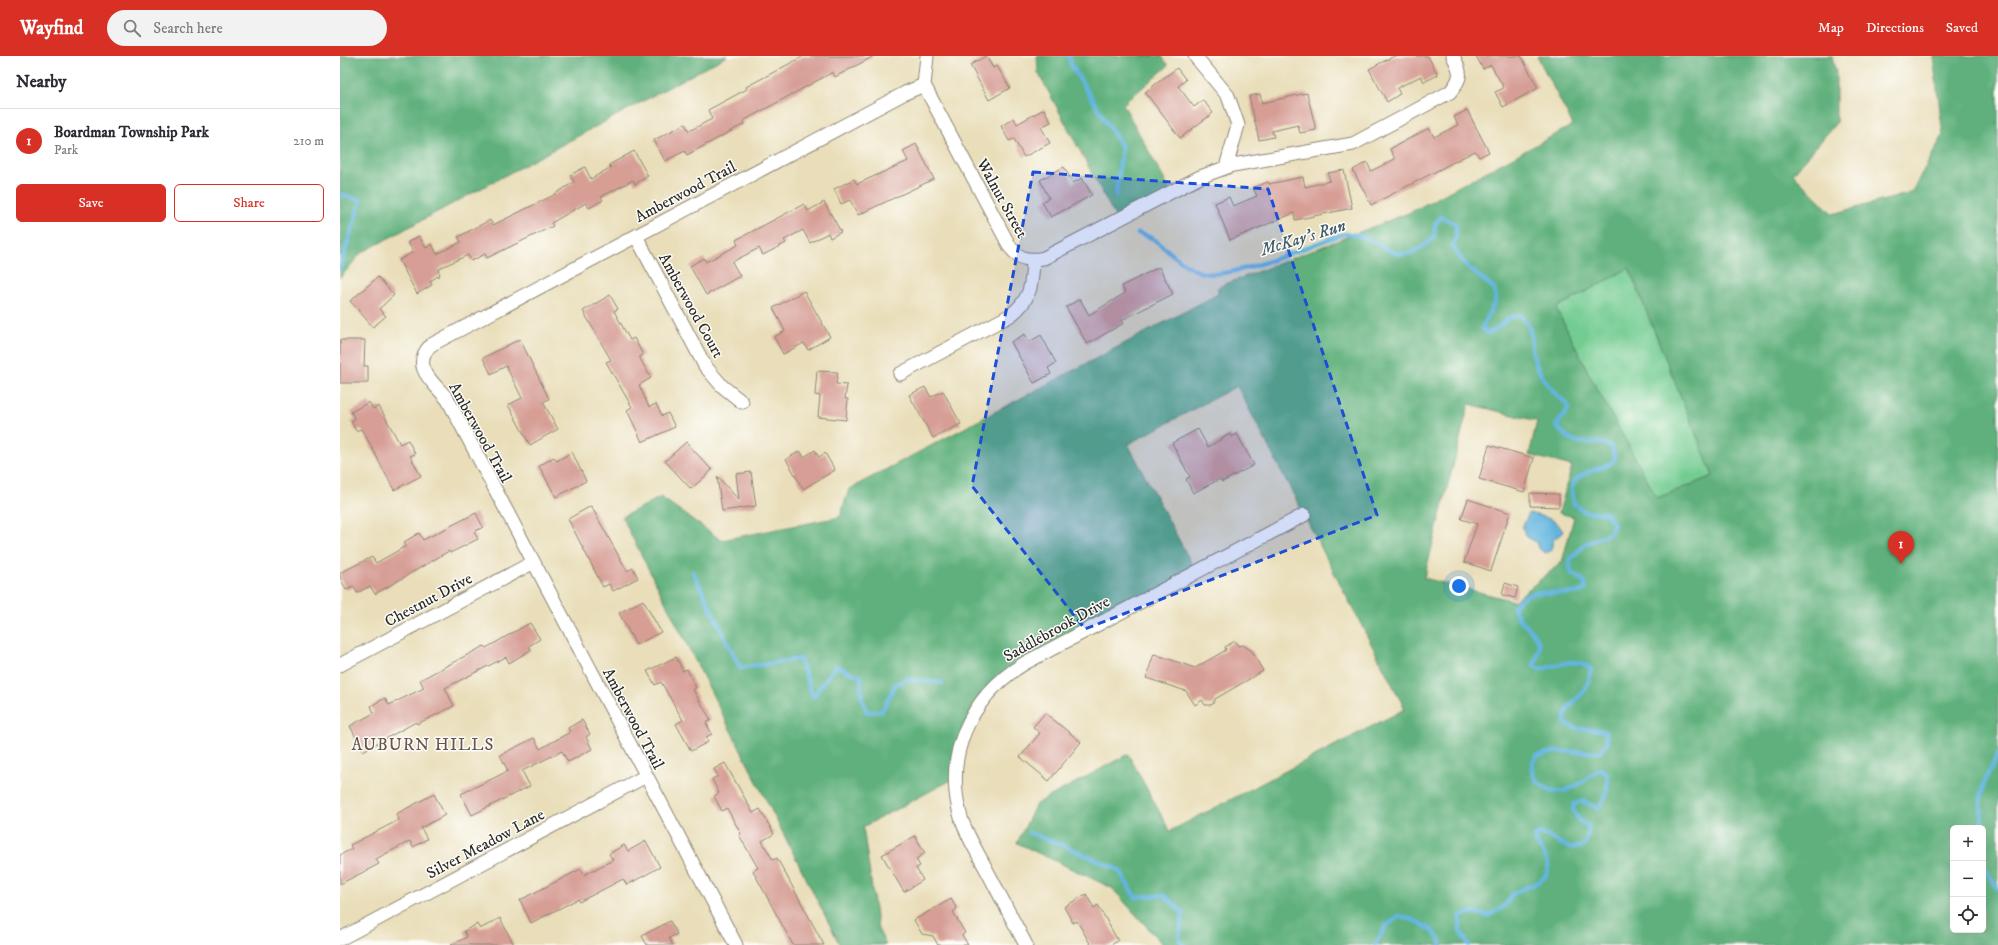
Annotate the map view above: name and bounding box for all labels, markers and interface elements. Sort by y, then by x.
search box [107,10,387,46]
text: Wayfind [20,17,83,40]
icon: search [121,17,143,39]
text: Search here [153,19,223,38]
text: Map [1818,19,1844,37]
text: Directions [1866,19,1924,37]
text: Saved [1946,19,1978,37]
text: Nearby [16,71,66,93]
text: Boardman Township Park [54,123,209,142]
text: 1 [27,133,31,149]
text: 210 m [293,133,324,149]
text: Park [54,142,78,158]
street label: Walnut Street [972,154,1032,242]
street label: Amberwood Trail [631,157,740,227]
button: Save [16,184,166,222]
button: Share [174,184,324,222]
water label: McKay's Run [1257,214,1349,262]
street label: Amberwood Court [654,250,728,361]
street label: Amberwood Trail [444,379,516,486]
pin: 1 [1888,531,1914,564]
street label: Chestnut Drive [381,568,476,631]
your location [1449,576,1469,596]
street label: Saddlebrook Drive [1000,591,1113,666]
street label: Amberwood Trail [598,664,668,773]
district label: AUBURN HILLS [351,734,495,756]
street label: Silver Meadow Lane [423,804,548,883]
map controls [1950,825,1986,933]
button: + [1950,825,1986,861]
button: − [1950,861,1986,897]
button: locate [1950,897,1986,933]

